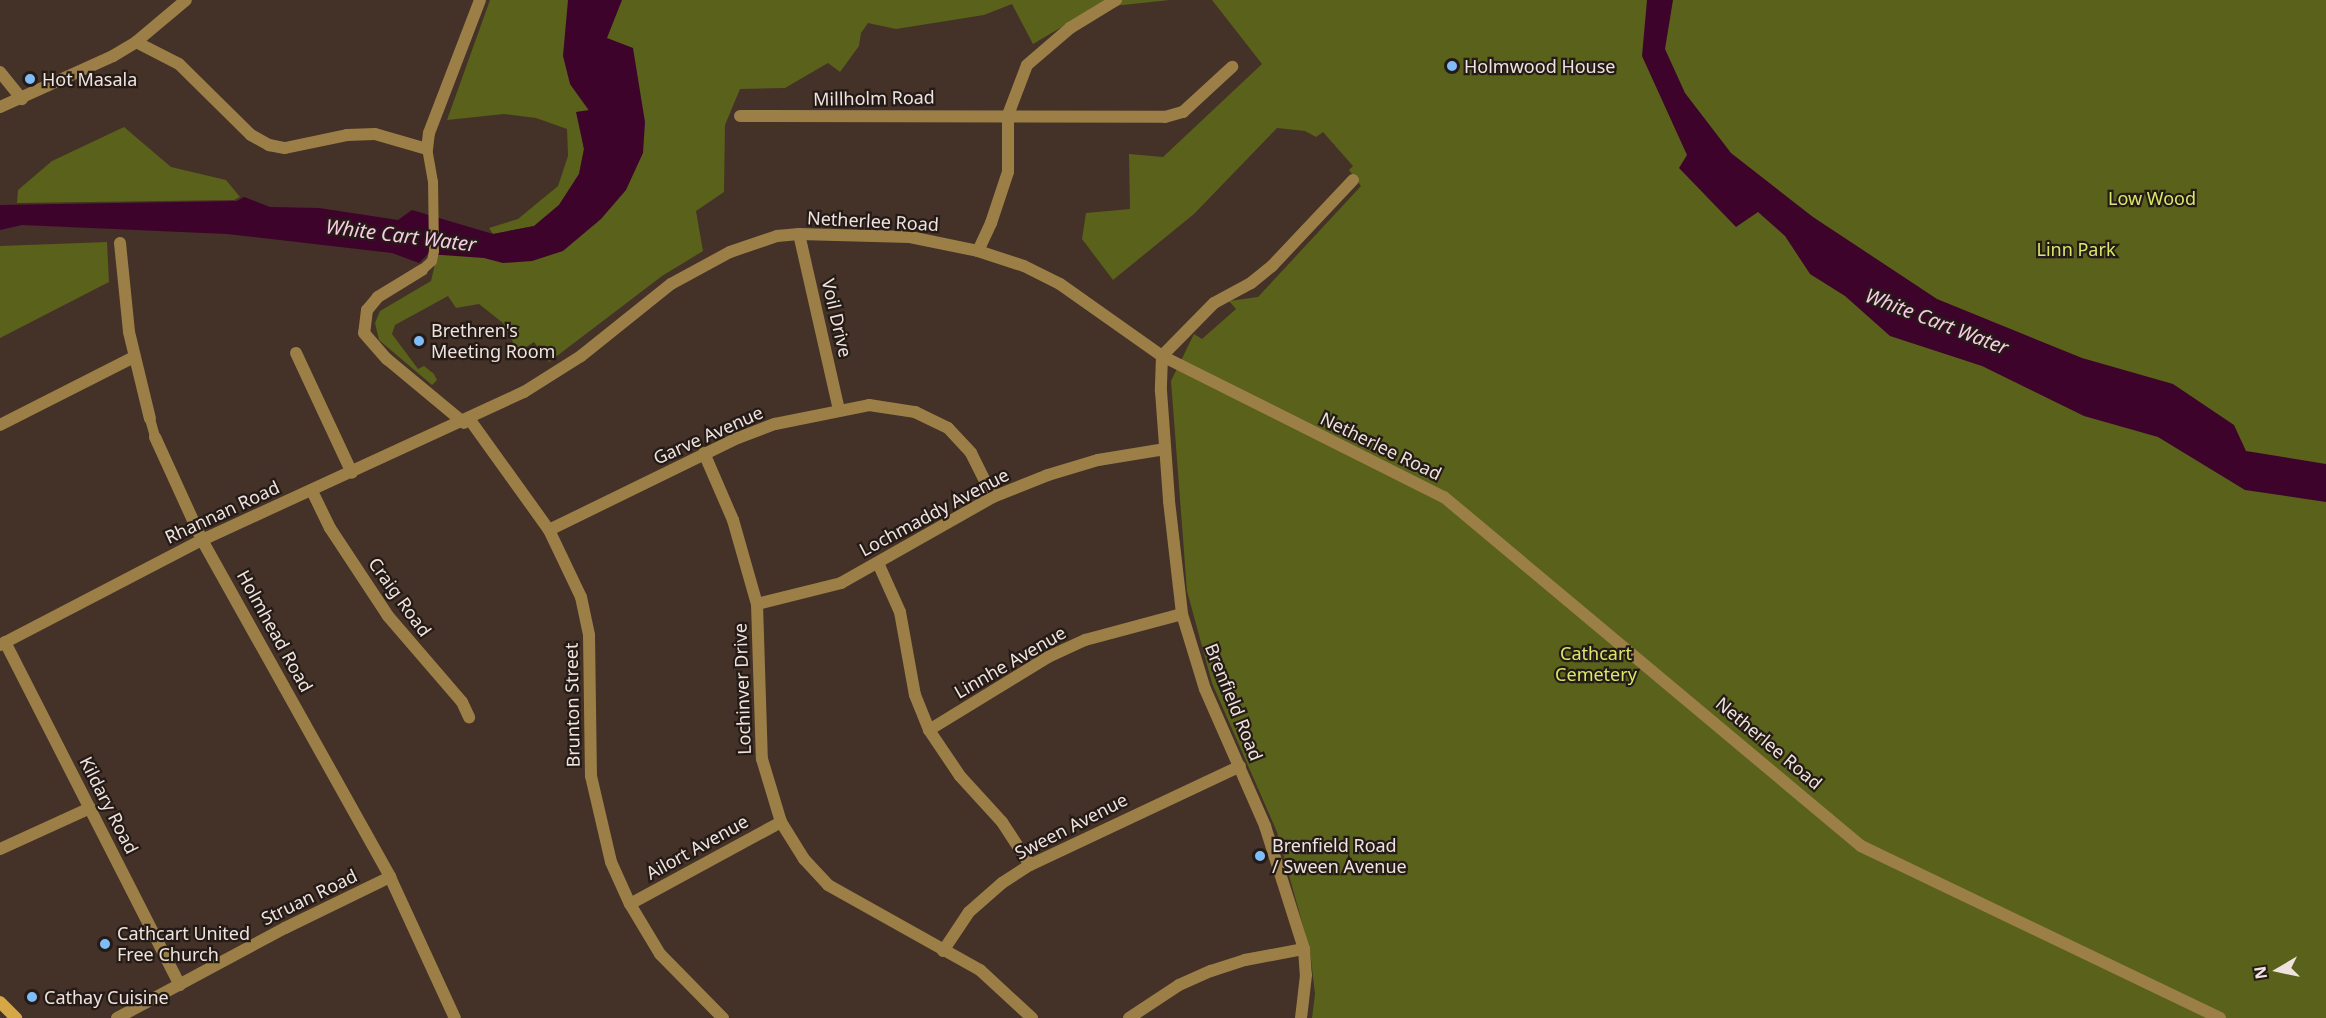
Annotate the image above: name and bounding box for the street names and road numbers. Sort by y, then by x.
street label: Millholm Road [813,86,935,110]
street label: Netherlee Road [807,207,939,235]
street label: Voil Drive [817,277,857,359]
street label: Garve Avenue [650,401,766,469]
street label: Netherlee Road [1317,407,1445,485]
street label: Lochmaddy Avenue [856,463,1012,561]
street label: Rhannan Road [161,476,283,548]
street label: Craig Road [364,553,436,641]
street label: Holmhead Road [233,566,317,696]
street label: Linnhe Avenue [950,621,1070,703]
street label: Lochinver Drive [729,623,755,755]
street label: Brenfield Road [1201,640,1267,764]
street label: Brunton Street [560,642,584,768]
street label: Netherlee Road [1712,692,1826,794]
street label: Kildary Road [75,753,143,857]
street label: Sween Avenue [1011,788,1131,864]
street label: Ailort Avenue [642,810,752,884]
street label: Struan Road [257,864,361,930]

